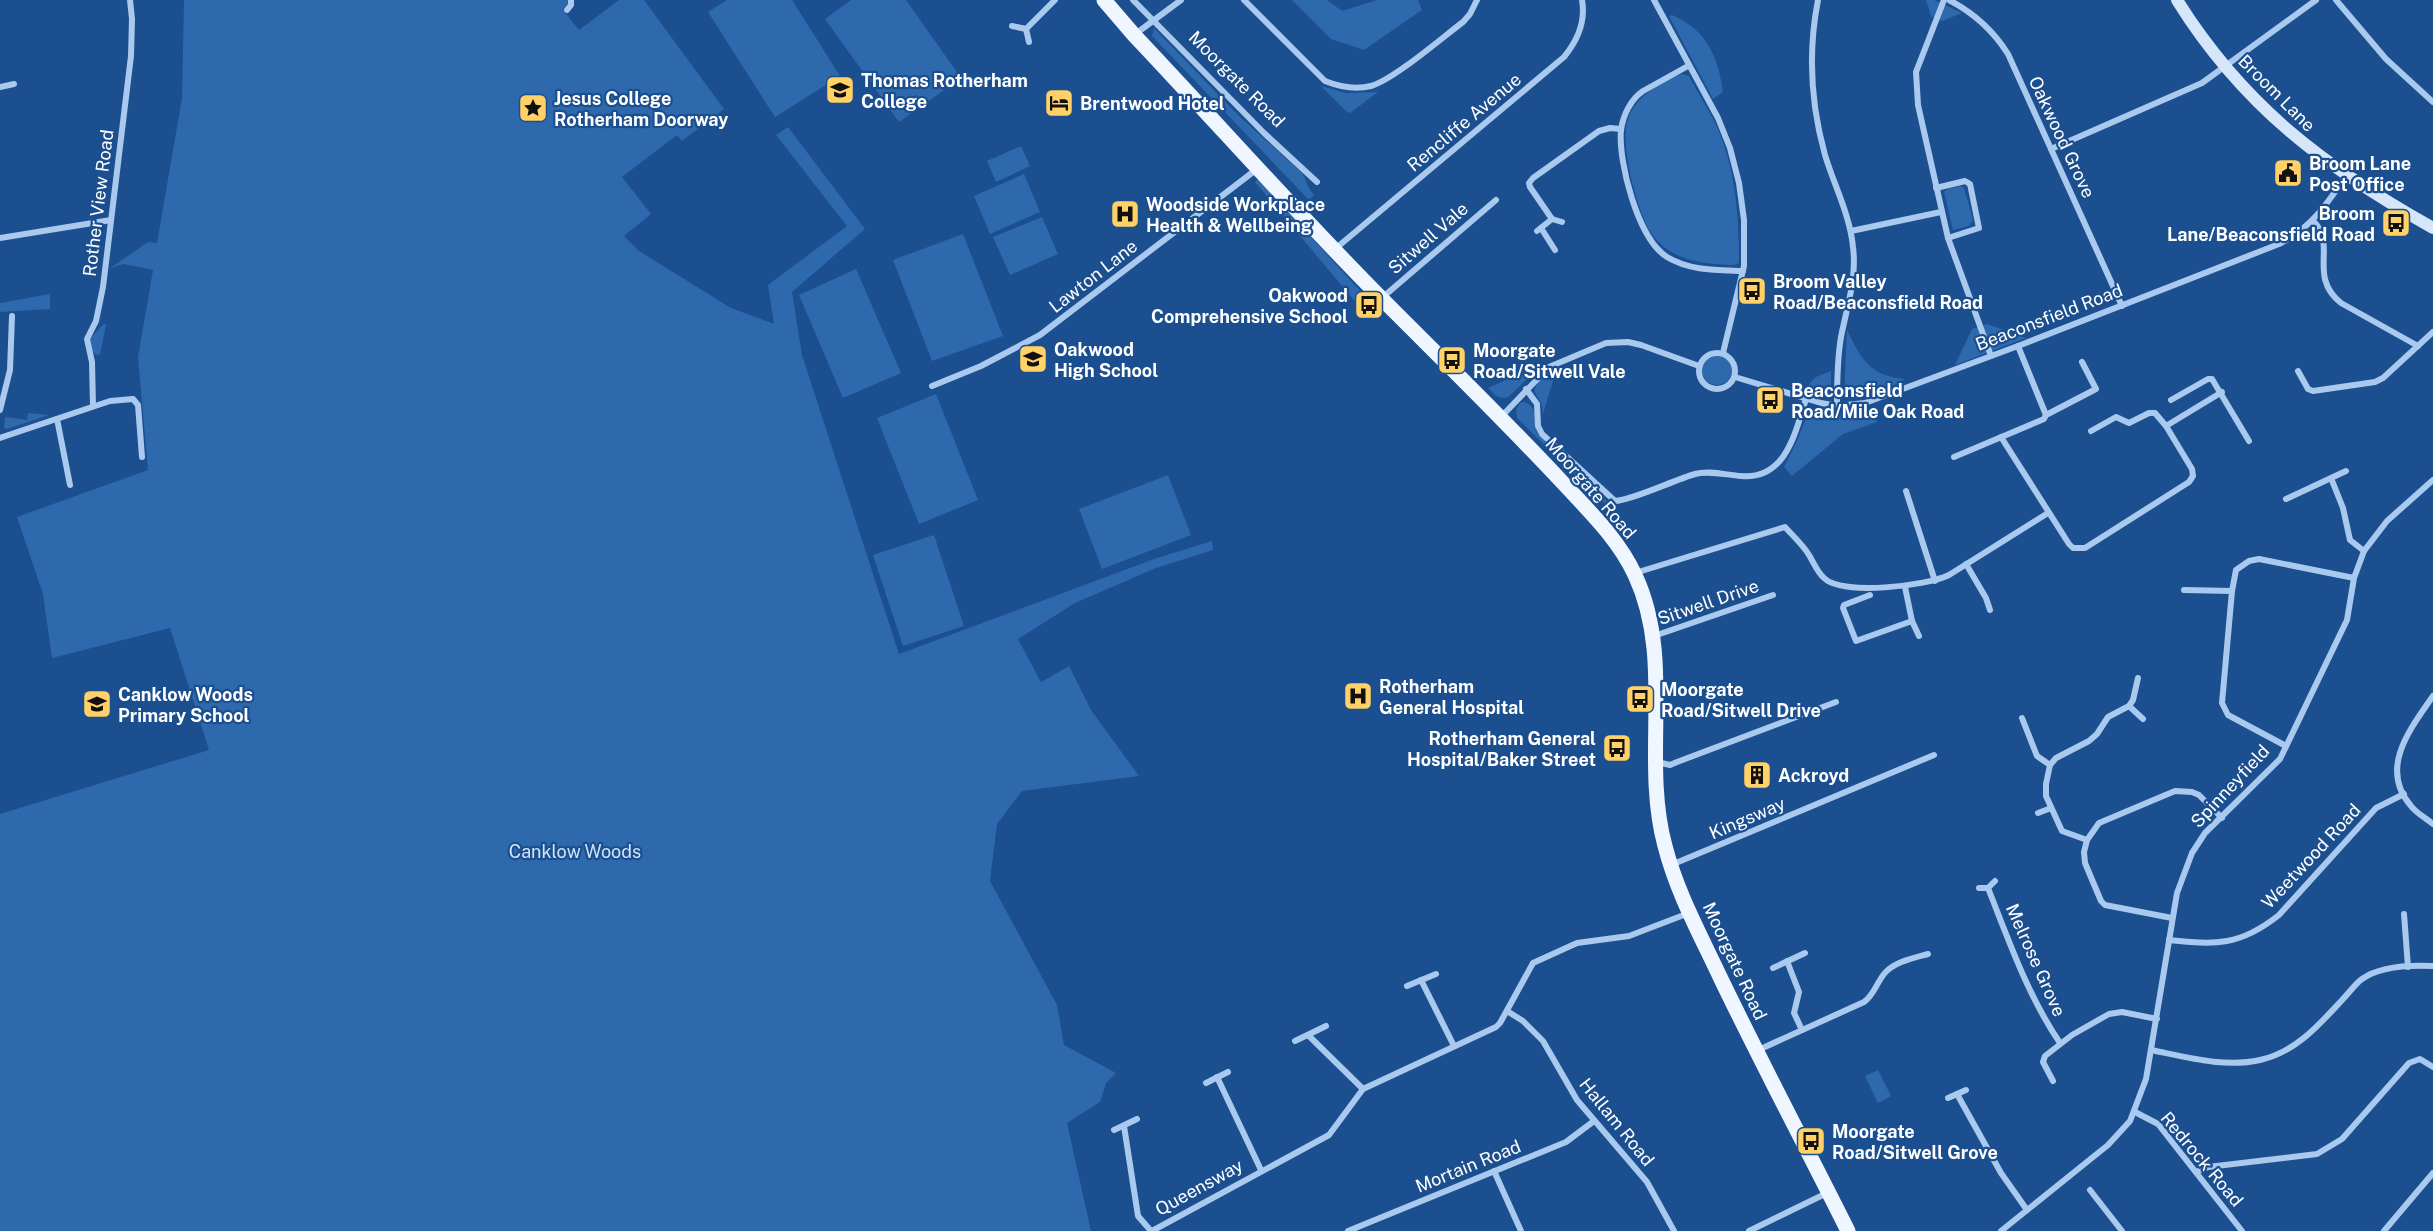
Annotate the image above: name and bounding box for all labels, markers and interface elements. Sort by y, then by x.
street label: Moorgate Road [1185,27,1289,131]
street label: Broom Lane [2234,50,2320,136]
street label: Rencliffe Avenue [1403,68,1525,176]
place label: Thomas Rotherham College [861,70,1028,112]
street label: Oakwood Grove [2025,73,2099,201]
school or university icon: Thomas Rotherham College [824,74,856,106]
hotel icon: Brentwood Hotel [1043,87,1075,119]
place label: Jesus College Rotherham Doorway [554,88,728,130]
place icon: Jesus College Rotherham Doorway [517,92,549,124]
place label: Brentwood Hotel [1080,93,1225,114]
street label: Rother View Road [79,128,117,278]
place label: Broom Lane Post Office [2309,153,2411,195]
public building icon: Broom Lane Post Office [2272,157,2304,189]
place label: Woodside Workplace Health & Wellbeing [1146,194,1325,236]
hospital icon: Woodside Workplace Health & Wellbeing [1109,198,1141,230]
street label: Sitwell Vale [1384,198,1472,278]
place label: Broom Lane/Beaconsfield Road [2167,203,2375,245]
bus stop icon: Broom Lane/Beaconsfield Road [2380,207,2412,239]
street label: Lawton Lane [1045,235,1141,317]
place label: Broom Valley Road/Beaconsfield Road [1773,271,1983,313]
bus stop icon: Broom Valley Road/Beaconsfield Road [1736,275,1768,307]
street label: Beaconsfield Road [1973,279,2125,355]
place label: Oakwood Comprehensive School [1151,285,1348,327]
bus stop icon: Oakwood Comprehensive School [1353,289,1385,321]
place label: Oakwood High School [1054,339,1158,381]
place label: Moorgate Road/Sitwell Vale [1473,340,1626,382]
school or university icon: Oakwood High School [1017,343,1049,375]
bus stop icon: Moorgate Road/Sitwell Vale [1436,344,1468,376]
place label: Beaconsfield Road/Mile Oak Road [1791,380,1964,422]
bus stop icon: Beaconsfield Road/Mile Oak Road [1754,384,1786,416]
street label: Moorgate Road [1541,433,1641,543]
street label: Sitwell Drive [1655,575,1761,629]
place label: Rotherham General Hospital [1379,676,1524,718]
place label: Moorgate Road/Sitwell Drive [1661,679,1821,721]
hospital icon: Rotherham General Hospital [1342,680,1374,712]
bus stop icon: Moorgate Road/Sitwell Drive [1624,683,1656,715]
place label: Canklow Woods Primary School [118,684,253,726]
school or university icon: Canklow Woods Primary School [81,688,113,720]
place label: Rotherham General Hospital/Baker Street [1407,728,1596,770]
bus stop icon: Rotherham General Hospital/Baker Street [1601,732,1633,764]
street label: Spinneyfield [2186,740,2274,832]
building icon: Ackroyd [1741,759,1773,791]
place label: Ackroyd [1778,765,1849,786]
street label: Kingsway [1706,793,1788,843]
street label: Weetwood Road [2257,799,2365,913]
park label: Canklow Woods [509,841,641,862]
street label: Moorgate Road [1699,899,1771,1023]
street label: Melrose Grove [2002,900,2070,1020]
street label: Hallam Road [1575,1074,1659,1170]
street label: Redrock Road [2156,1108,2248,1210]
place label: Moorgate Road/Sitwell Grove [1832,1121,1998,1163]
bus stop icon: Moorgate Road/Sitwell Grove [1795,1125,1827,1157]
street label: Mortain Road [1412,1135,1524,1197]
street label: Queensway [1152,1154,1247,1220]

